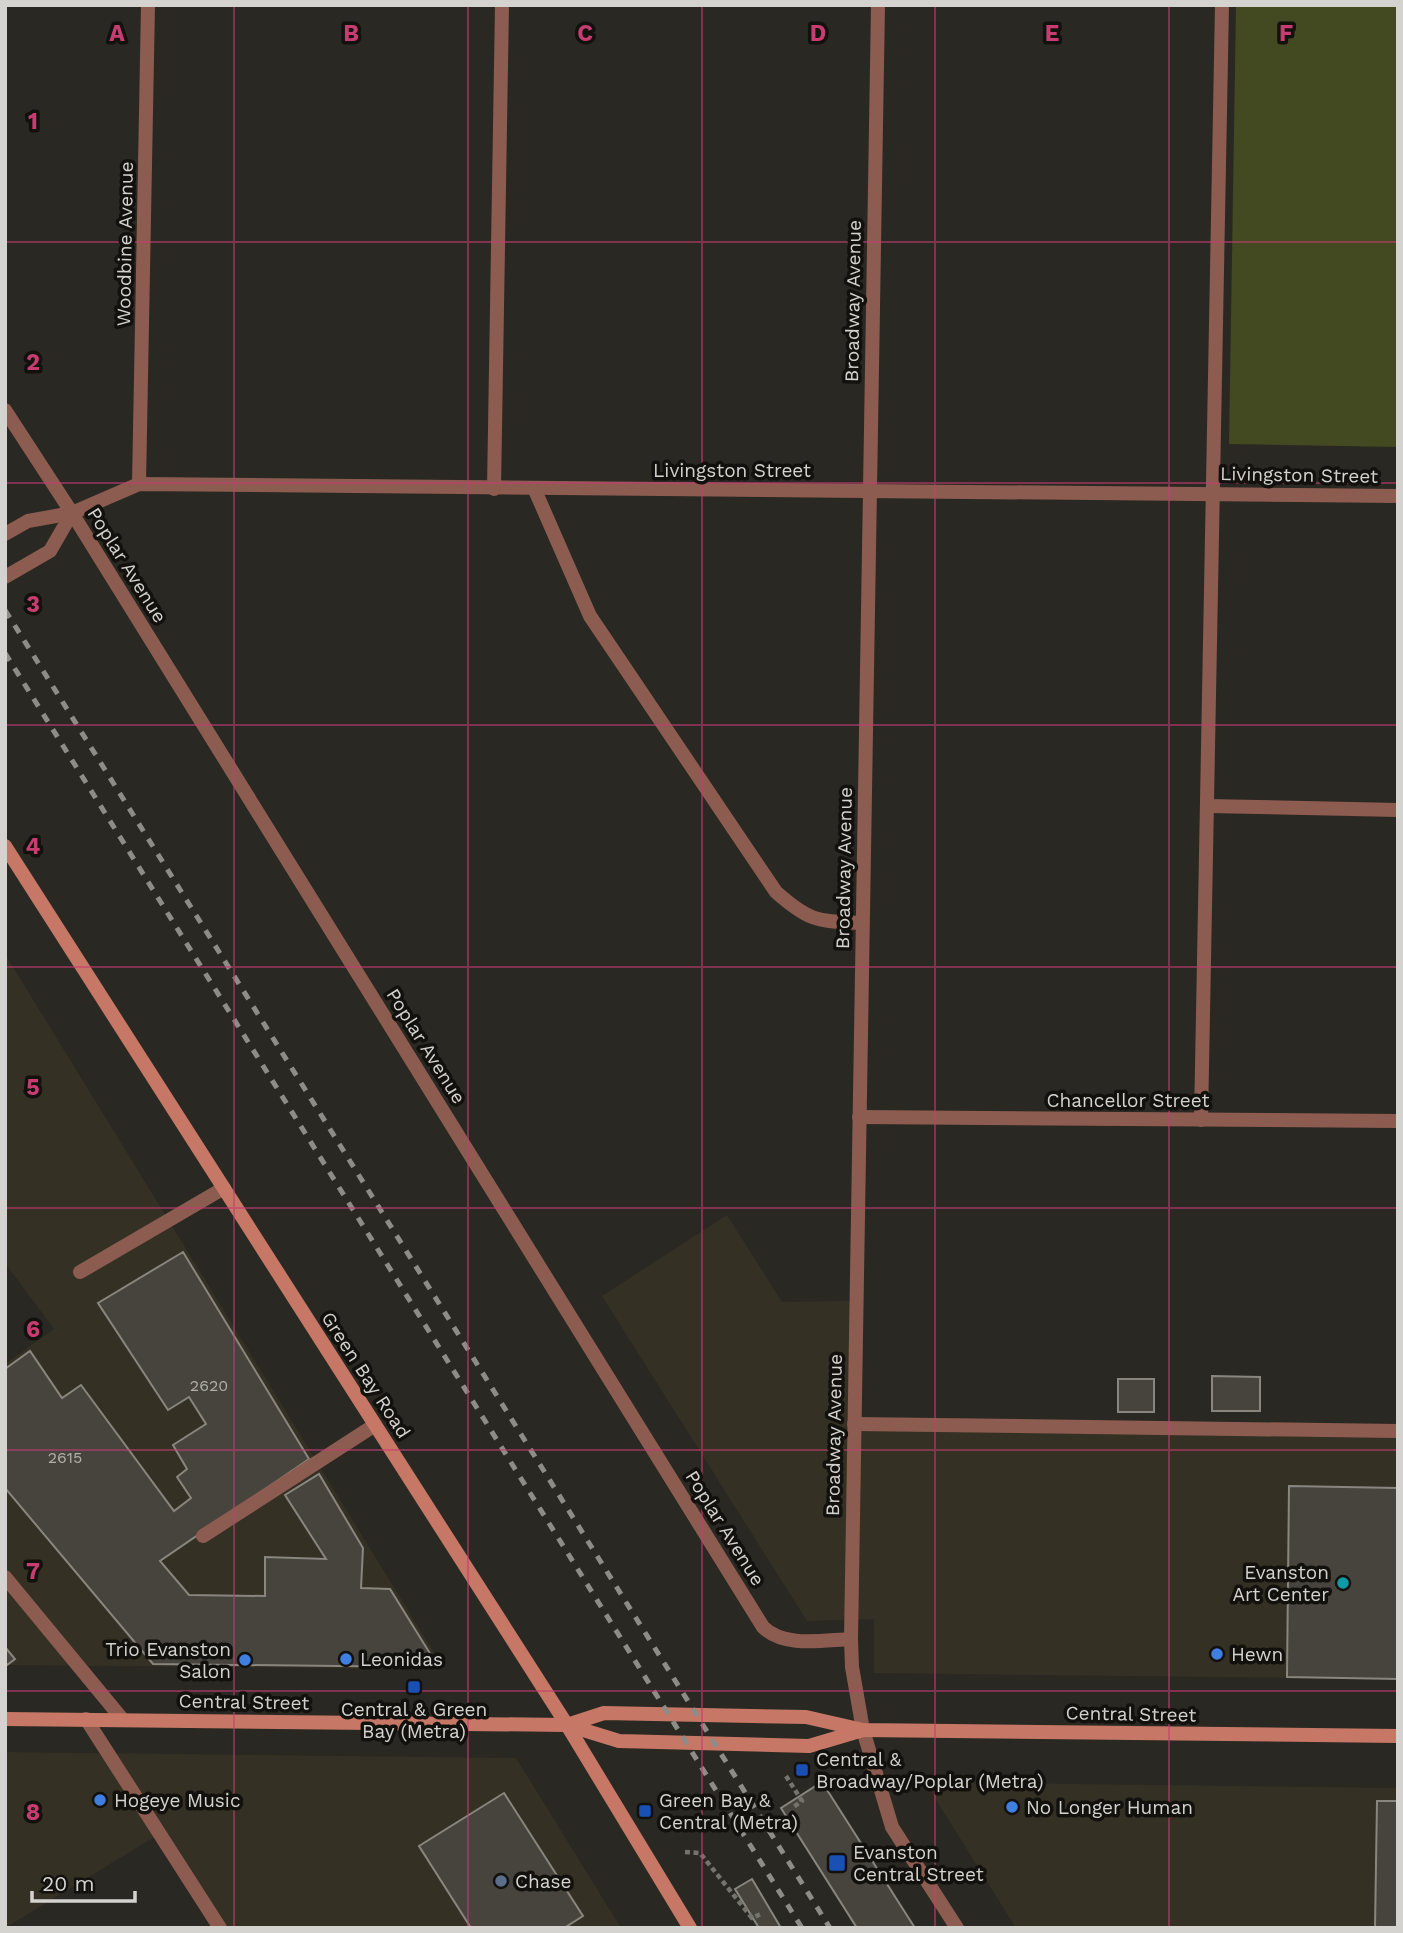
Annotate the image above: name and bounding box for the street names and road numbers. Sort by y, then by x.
street label: Woodbine Avenue [112,161,138,327]
street label: Broadway Avenue [840,220,866,382]
street label: Livingston Street [653,459,811,482]
street label: Livingston Street [1220,462,1378,488]
street label: Poplar Avenue [82,503,172,627]
street label: Broadway Avenue [831,787,857,949]
street label: Poplar Avenue [381,984,471,1108]
street label: Chancellor Street [1047,1089,1209,1112]
street label: Green Bay Road [317,1307,415,1443]
street label: Broadway Avenue [821,1354,847,1516]
street label: Poplar Avenue [680,1466,770,1590]
street label: Central Street [178,1689,310,1715]
street label: Central Street [1065,1701,1197,1727]

